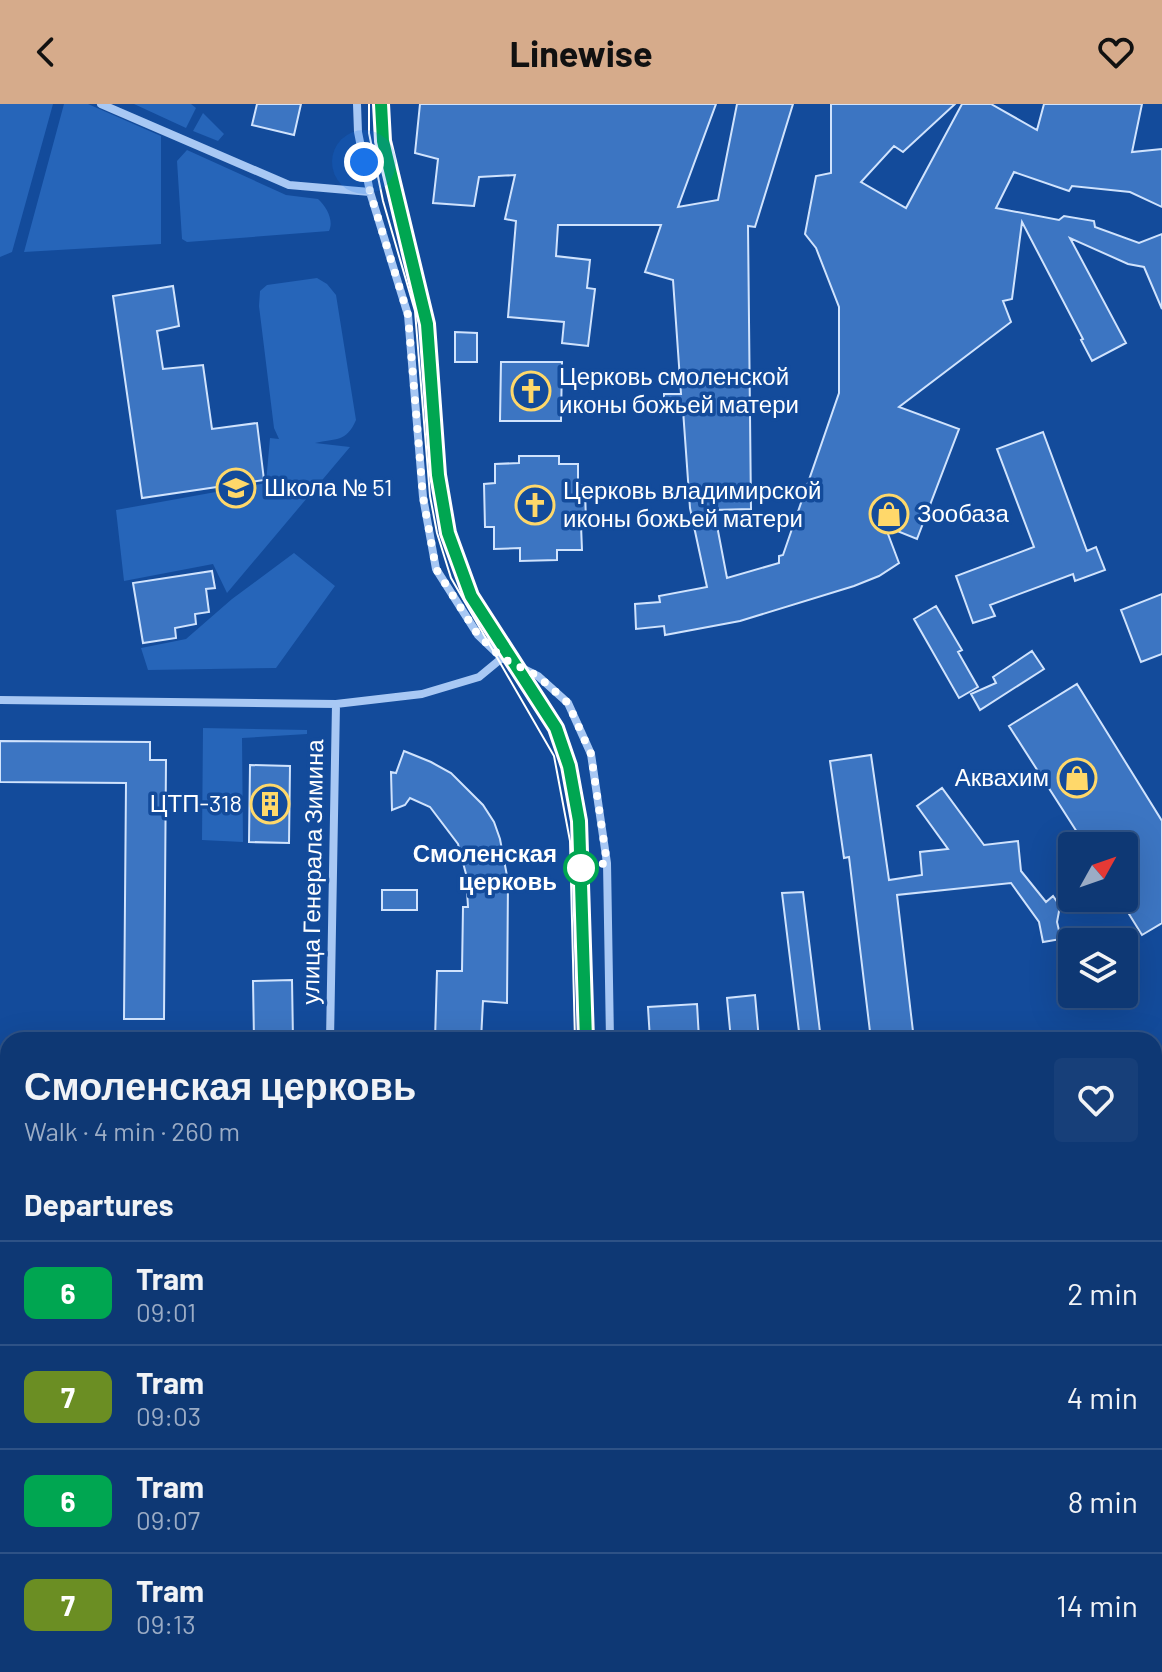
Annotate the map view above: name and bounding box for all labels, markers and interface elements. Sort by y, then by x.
icon: back [24,30,68,74]
icon: heart [1094,30,1138,74]
text: Linewise [509,31,653,74]
your location [344,142,384,182]
place label: Церковь смоленской иконы божьей матери [559,361,799,418]
church icon: Церковь смоленской иконы божьей матери [510,370,552,412]
school or university icon: Школа № 51 [215,467,257,509]
place label: Школа № 51 [264,472,392,501]
place label: Церковь владимирской иконы божьей матери [563,475,821,532]
church icon: Церковь владимирской иконы божьей матери [514,484,556,526]
shop icon: Зообаза [868,493,910,535]
place label: Зообаза [917,498,1009,527]
street label: улица Генерала Зимина [295,738,328,1005]
shop icon: Аквахим [1056,757,1098,799]
place label: Аквахим [955,762,1049,791]
building icon: ЦТП-318 [249,783,291,825]
place label: ЦТП-318 [150,788,242,817]
north arrow [1058,832,1138,912]
map controls [1058,832,1138,1008]
place label: Смоленская церковь [413,838,557,895]
marker: Смоленская церковь [564,851,598,885]
button: layers [1058,928,1138,1008]
button: heart [1054,1058,1138,1142]
text: Смоленская церковь [24,1062,416,1108]
text: Walk · 4 min · 260 m [24,1115,240,1146]
text: Departures [24,1186,174,1222]
text: Tram [136,1260,204,1296]
text: 2 min [1067,1275,1138,1311]
text: 6 [60,1276,76,1310]
text: 09:01 [136,1296,196,1327]
text: Tram [136,1364,204,1400]
text: 4 min [1067,1379,1138,1415]
text: 7 [61,1380,75,1414]
text: 09:03 [136,1400,201,1431]
text: Tram [136,1468,204,1504]
text: 8 min [1068,1483,1138,1519]
text: 6 [60,1484,76,1518]
text: 09:07 [136,1504,200,1535]
text: Tram [136,1572,204,1608]
text: 14 min [1056,1587,1138,1623]
text: 7 [61,1588,75,1622]
text: 09:13 [136,1608,196,1639]

